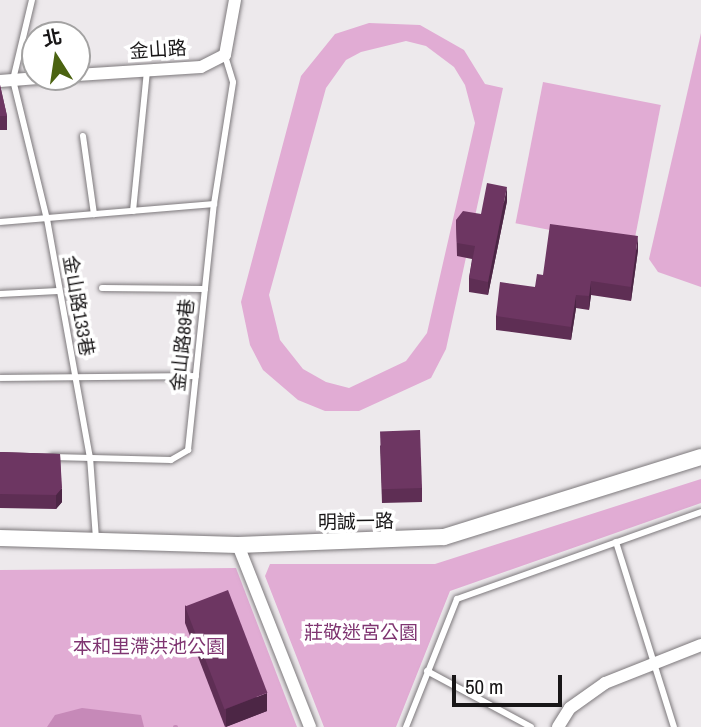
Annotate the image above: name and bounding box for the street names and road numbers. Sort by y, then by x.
street label: 金山路 [129,37,187,63]
street label: 金山路133巷 [58,254,98,358]
street label: 金山路89巷 [167,297,199,393]
street label: 明誠一路 [318,510,394,534]

